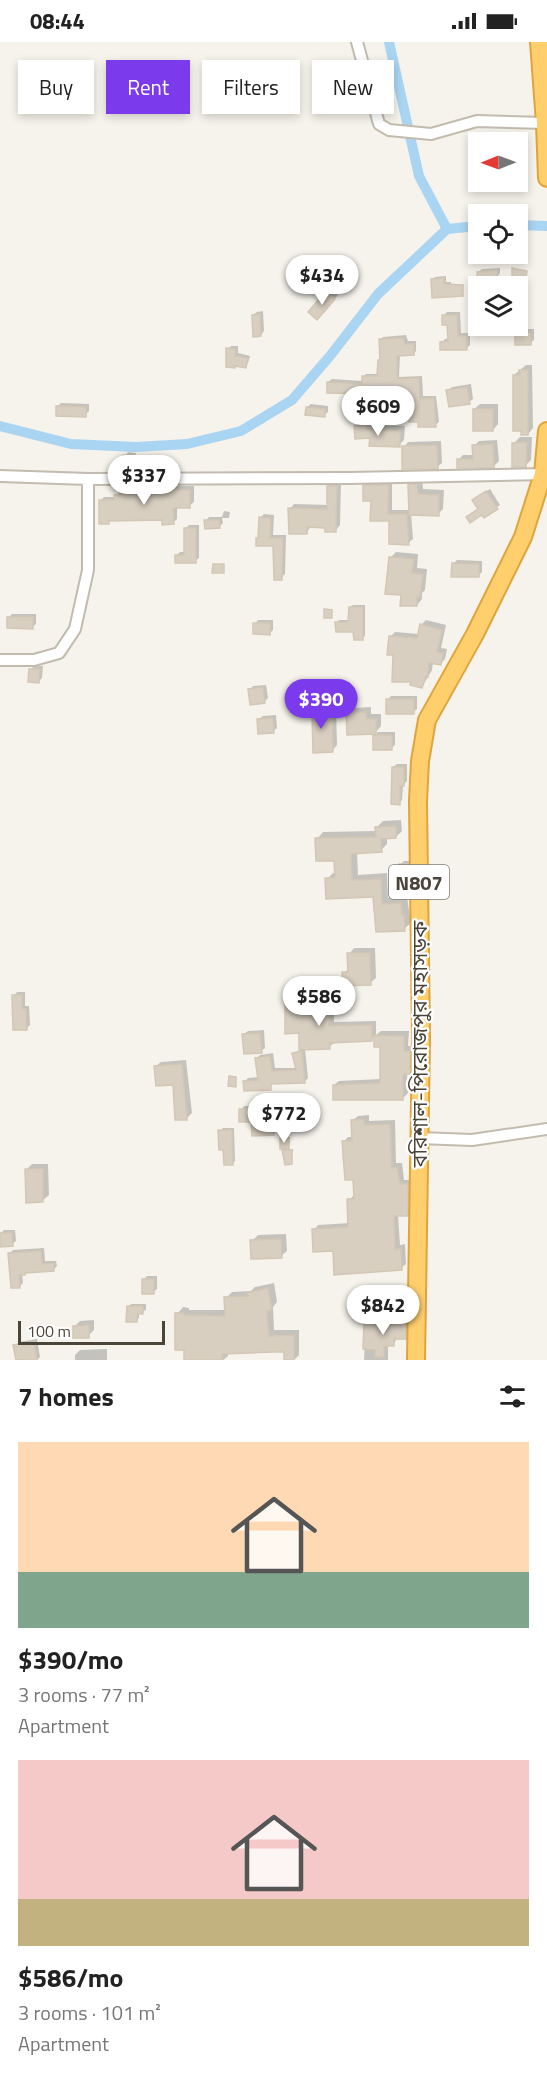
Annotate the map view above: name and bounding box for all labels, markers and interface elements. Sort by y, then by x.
text: 08:44 [30,4,85,38]
chip: Buy [18,60,94,114]
chip: Rent [106,60,190,114]
chip: Filters [202,60,300,114]
chip: New [312,60,394,114]
north arrow [468,132,528,192]
map controls [468,132,528,336]
button: locate [468,204,528,264]
pin: $434 [286,255,358,306]
text: $434 [300,259,344,290]
button: layers [468,276,528,336]
pin: $609 [342,386,414,437]
text: $609 [356,390,400,421]
pin: $337 [108,455,180,506]
text: $337 [122,459,166,490]
pin: $390 [285,679,357,730]
text: $390 [299,683,343,714]
road number: N807 [389,865,449,899]
street label: বরিশাল-পিরোজপুর মহাসড়ক [403,920,435,1168]
pin: $586 [283,976,355,1027]
text: $586 [297,980,341,1011]
pin: $772 [248,1093,320,1144]
text: $772 [262,1097,306,1128]
pin: $842 [347,1285,419,1336]
text: $842 [361,1289,405,1320]
scale bar [18,1318,165,1346]
text: 100 m [27,1319,71,1343]
text: 7 homes [18,1377,114,1416]
icon: filters [496,1380,529,1413]
icon: home [220,1481,328,1589]
text: $390/mo [18,1640,123,1679]
text: 3 rooms · 77 m² [18,1679,150,1710]
text: Apartment [18,1710,109,1741]
icon: home [220,1799,328,1907]
text: $586/mo [18,1958,123,1997]
text: 3 rooms · 101 m² [18,1997,161,2028]
text: Apartment [18,2028,109,2059]

